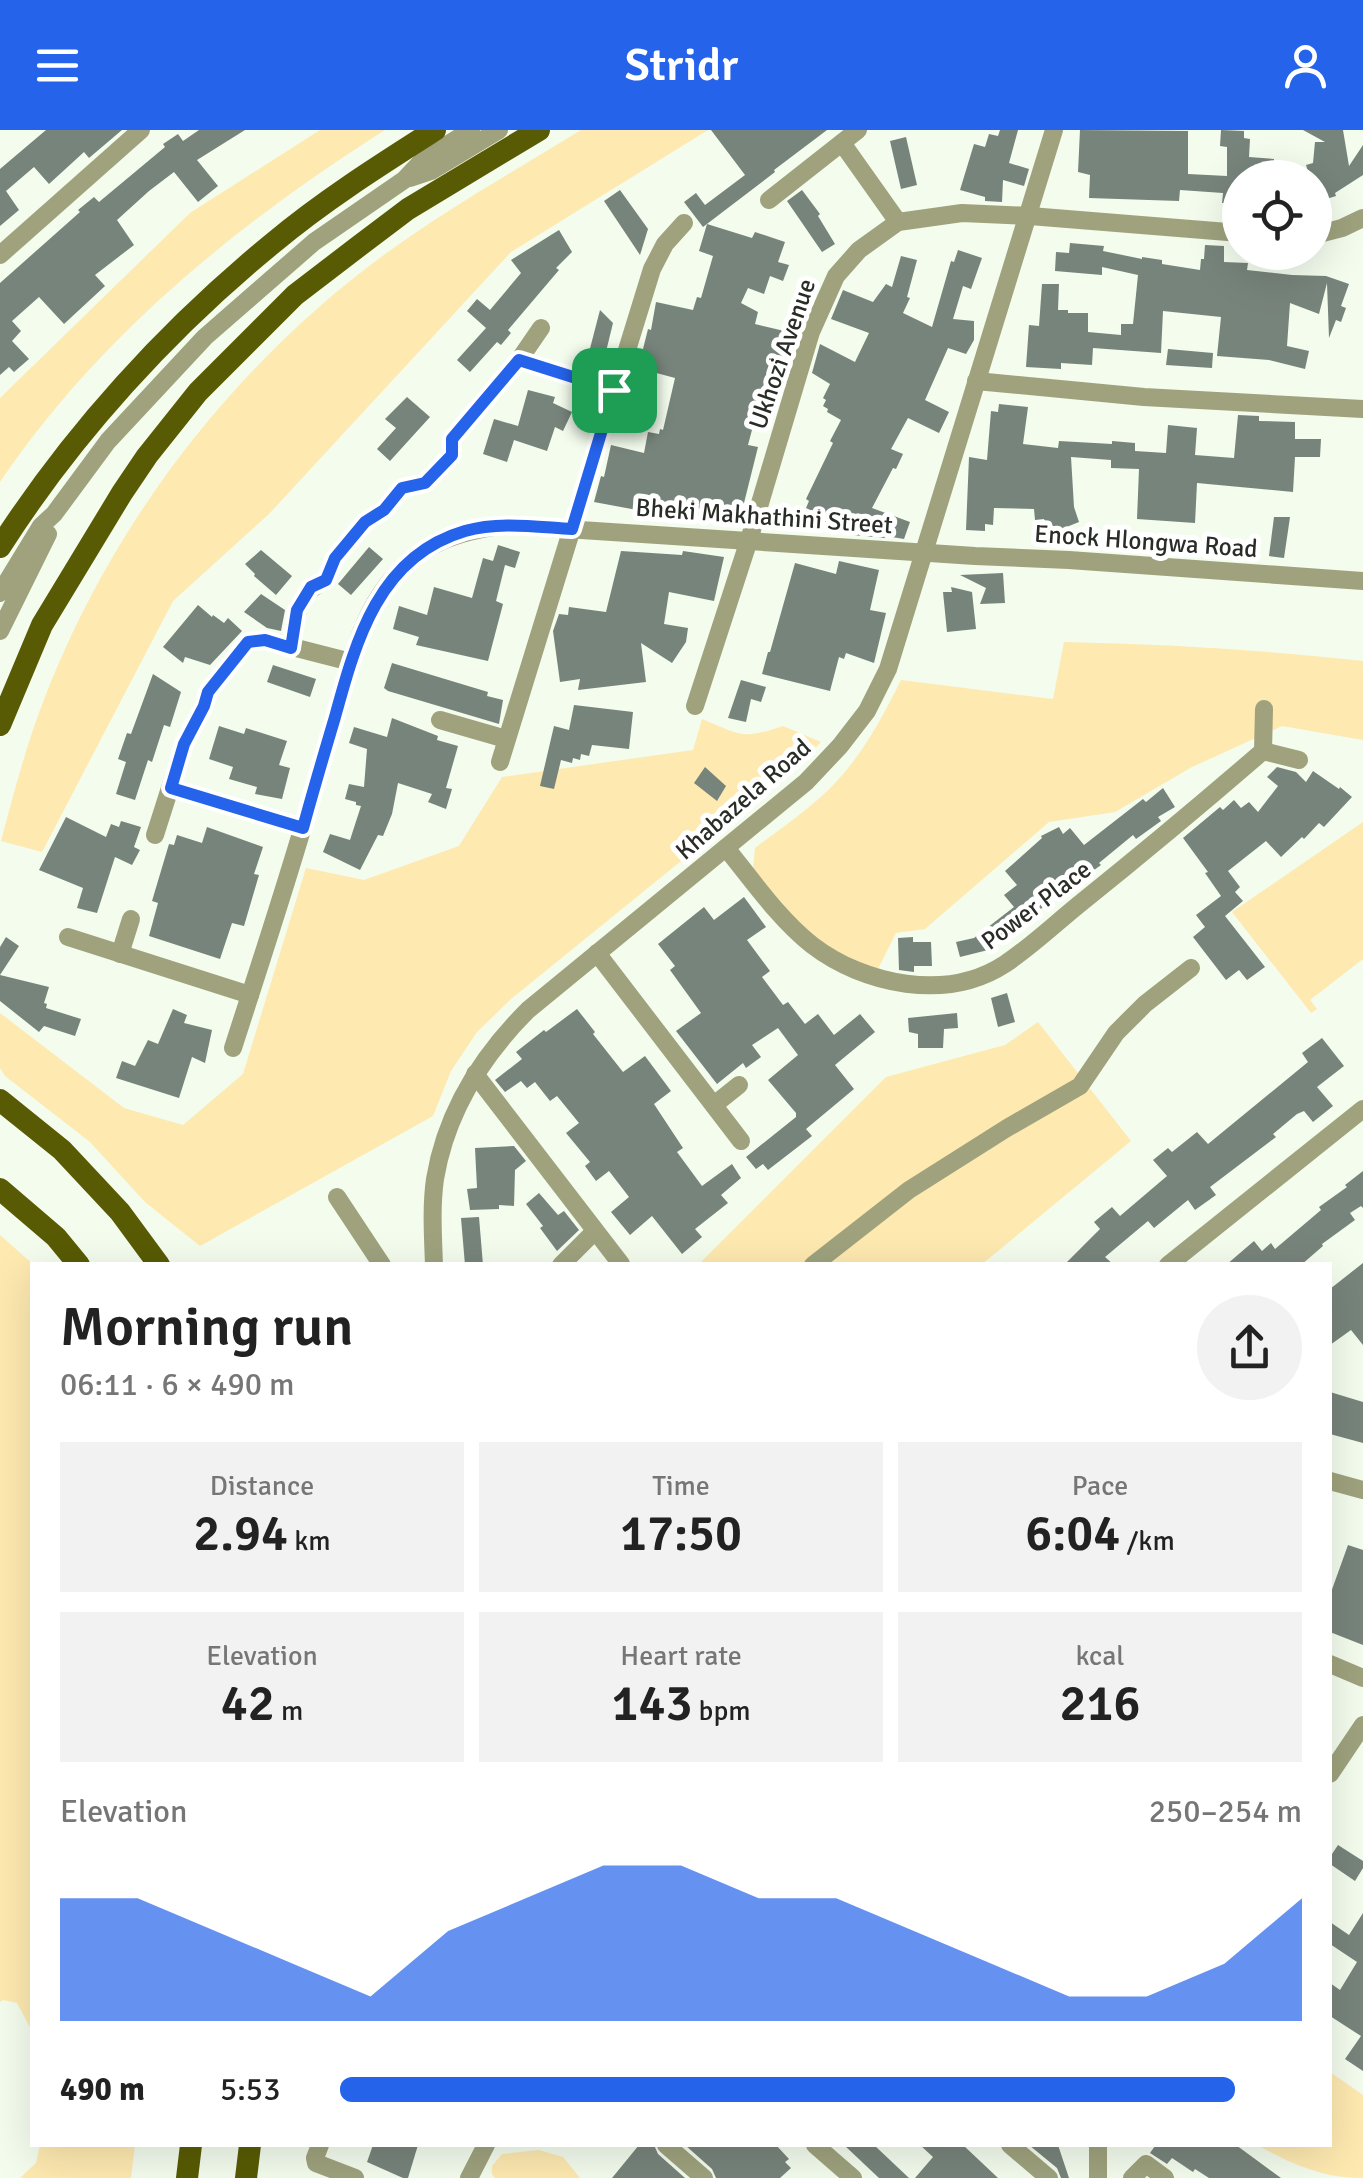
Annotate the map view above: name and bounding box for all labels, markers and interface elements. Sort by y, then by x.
icon: menu [30,38,85,93]
text: Stridr [625,38,738,93]
icon: person [1278,38,1333,93]
map controls [1222,160,1332,270]
button: locate [1222,160,1332,270]
street label: Ukhozi Avenue [742,275,822,433]
pin [572,348,657,433]
icon: arrive [587,363,642,418]
street label: Bheki Makhathini Street [634,492,894,540]
street label: Enock Hlongwa Road [1033,518,1259,564]
street label: Khabazela Road [669,732,817,866]
street label: Power Place [975,854,1097,956]
text: Morning run [60,1293,353,1361]
button: share [1197,1295,1302,1400]
text: 06:11 · 6 × 490 m [60,1365,295,1404]
text: Distance [210,1469,314,1503]
text: Time [652,1469,710,1503]
text: Pace [1072,1469,1128,1503]
text: 2.94 [193,1503,288,1565]
text: 17:50 [620,1503,742,1565]
text: 6:04 [1025,1503,1120,1565]
text: km [288,1524,331,1558]
text: /km [1120,1524,1175,1558]
text: Elevation [206,1639,318,1673]
text: Heart rate [620,1639,742,1673]
text: kcal [1075,1639,1125,1673]
text: 42 [221,1673,275,1735]
text: 143 [611,1673,692,1735]
text: 216 [1059,1673,1141,1735]
text: m [275,1694,303,1728]
text: bpm [692,1694,751,1728]
text: Elevation [60,1792,187,1831]
text: 250–254 m [1149,1792,1302,1831]
text: 490 m [60,2070,145,2109]
text: 5:53 [220,2070,280,2109]

